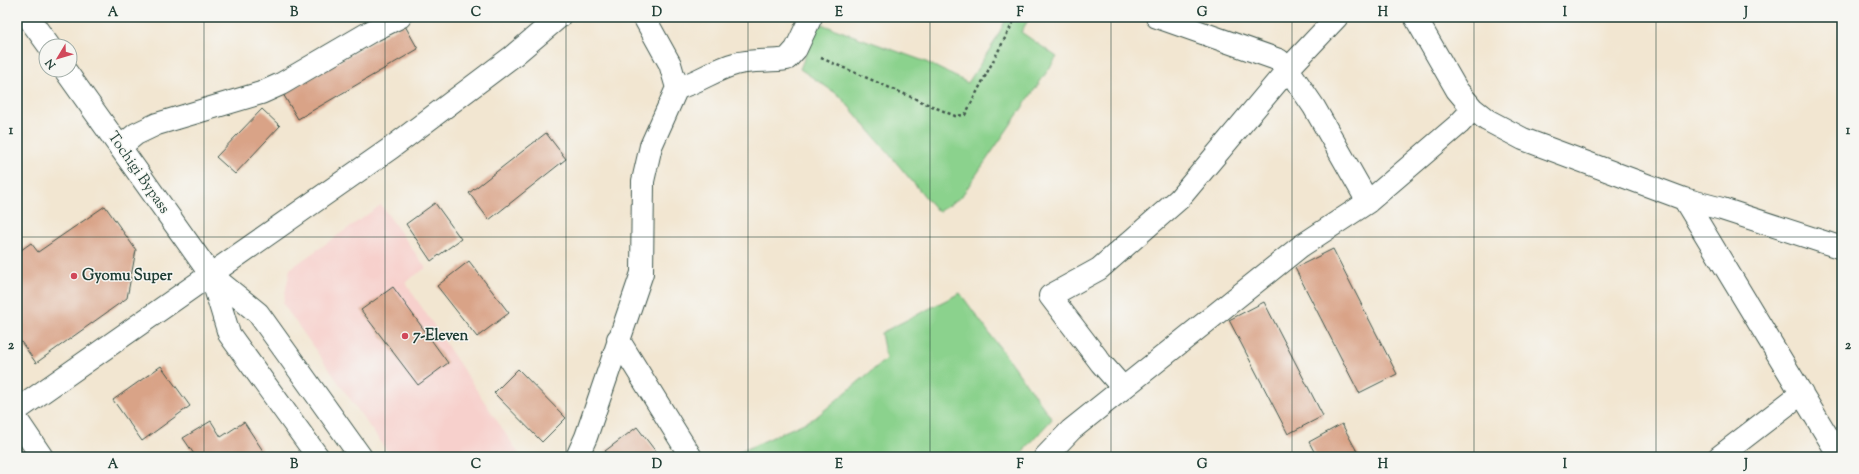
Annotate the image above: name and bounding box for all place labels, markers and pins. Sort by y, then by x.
place label: Gyomu Super [82,266,173,287]
marker: Gyomu Super [69,271,79,281]
place label: 7-Eleven [413,326,469,347]
marker: 7-Eleven [400,331,410,341]

